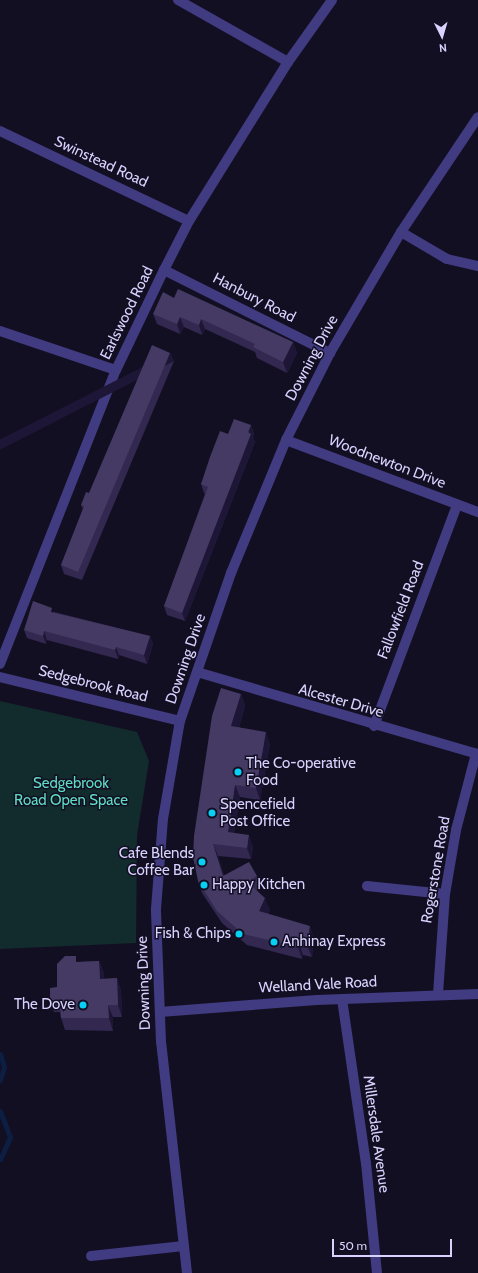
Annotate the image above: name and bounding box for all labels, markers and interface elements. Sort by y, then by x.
north arrow [422,16,462,56]
text: N [439,41,448,55]
street label: Swinstead Road [51,132,151,192]
street label: Earlswood Road [97,263,157,363]
street label: Hanbury Road [210,269,298,327]
street label: Downing Drive [282,312,342,404]
street label: Woodnewton Drive [326,431,448,493]
street label: Fallowfield Road [374,558,428,662]
street label: Downing Drive [162,611,210,707]
street label: Sedgebrook Road [37,662,149,706]
street label: Alcester Drive [296,680,386,722]
place label: The Co-operative Food [246,754,356,789]
marker: The Co-operative Food [233,767,243,777]
park label: Sedgebrook Road Open Space [14,774,128,809]
place label: Spencefield Post Office [220,795,295,830]
marker: Spencefield Post Office [207,808,217,818]
street label: Rogerstone Road [418,815,454,925]
place label: Cafe Blends Coffee Bar [119,844,194,879]
marker: Cafe Blends Coffee Bar [197,857,207,867]
place label: Happy Kitchen [212,876,305,894]
marker: Happy Kitchen [199,880,209,890]
place label: Fish & Chips [155,925,231,943]
marker: Fish & Chips [234,929,244,939]
place label: Anhinay Express [282,933,386,951]
street label: Downing Drive [133,936,155,1030]
marker: Anhinay Express [269,937,279,947]
street label: Welland Vale Road [258,973,378,997]
place label: The Dove [14,996,75,1014]
marker: The Dove [78,1000,88,1010]
street label: Millersdale Avenue [359,1074,393,1194]
scale bar [334,1231,454,1257]
text: 50 m [339,1238,367,1253]

